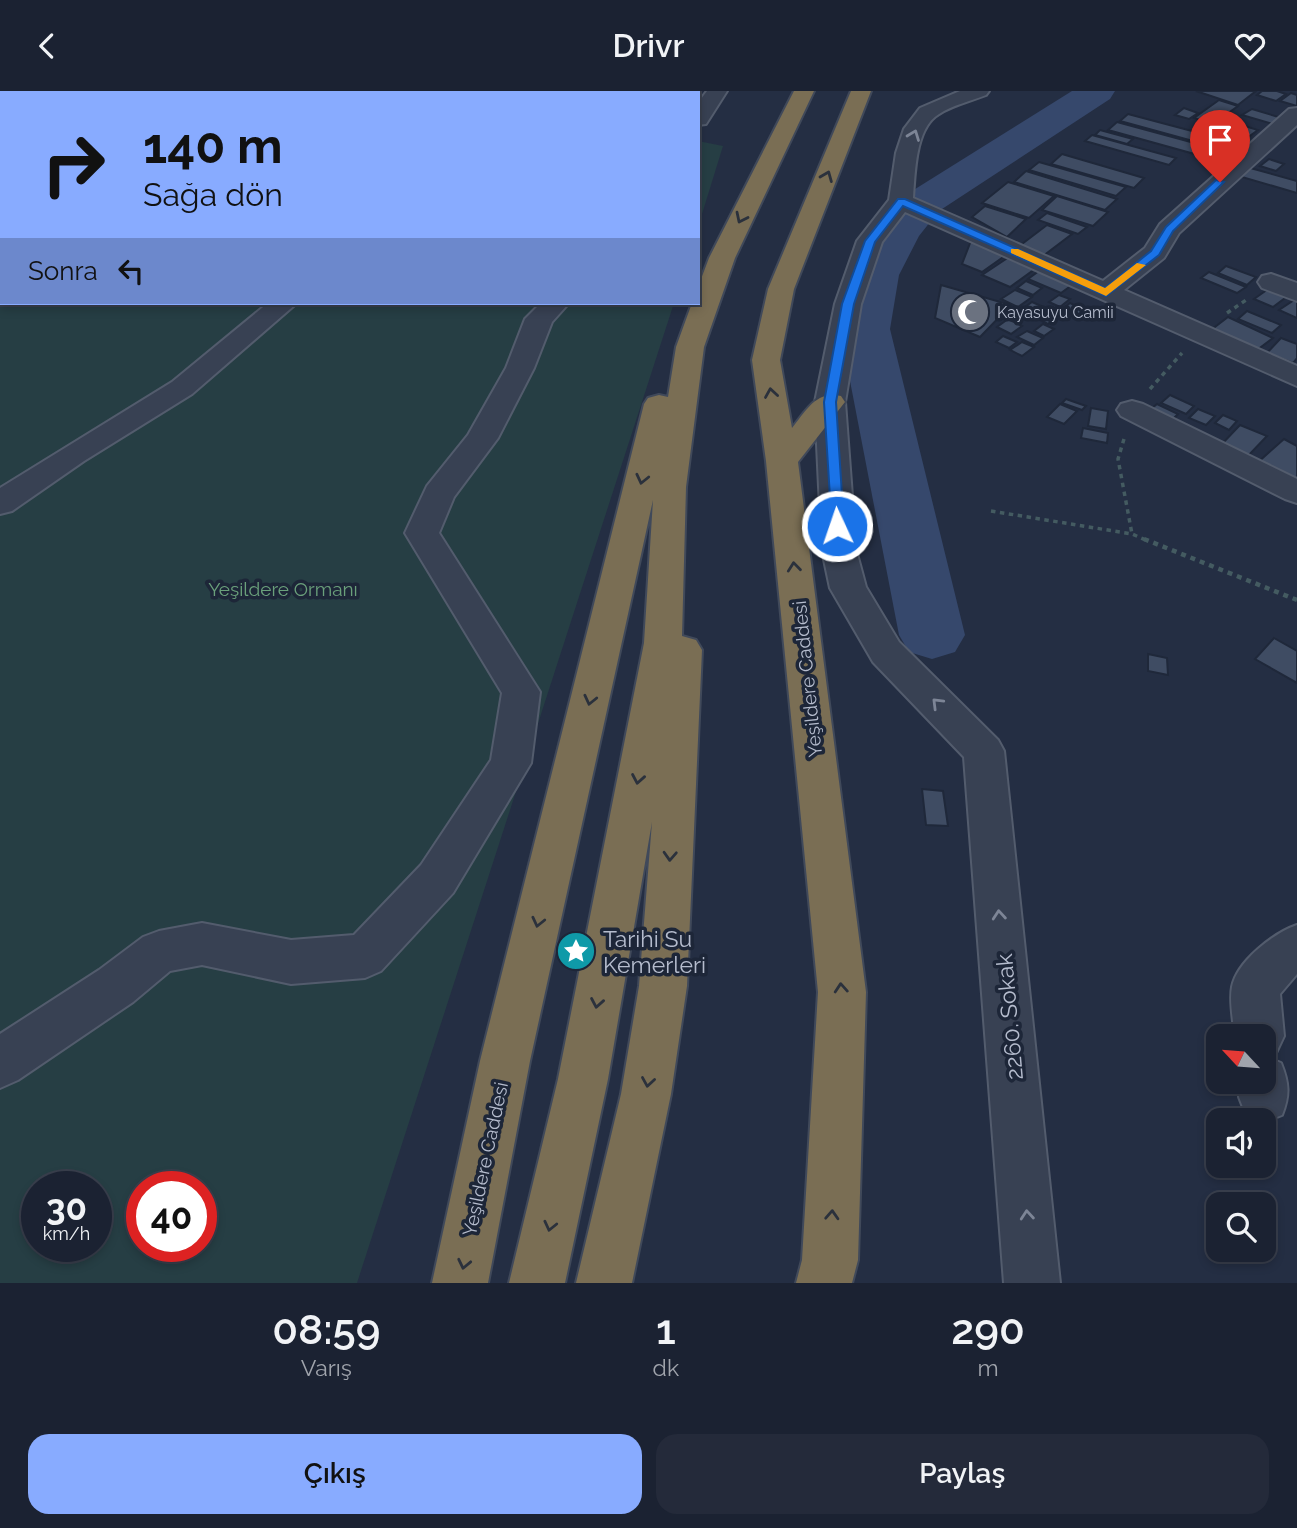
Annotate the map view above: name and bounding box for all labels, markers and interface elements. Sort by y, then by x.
icon: back [28,27,66,65]
text: Drivr [613,27,684,64]
icon: heart [1231,27,1269,65]
pin [1190,110,1250,182]
text: 140 m [143,117,283,174]
icon: right [28,119,119,210]
icon: arrive [1201,121,1239,159]
one-way arrow [906,130,920,142]
one-way arrow [818,171,832,183]
text: Sağa dön [143,176,283,213]
one-way arrow [736,211,750,223]
icon: left [112,252,150,290]
text: Sonra [28,256,98,286]
mosque icon: Kayasuyu Camii [949,291,991,333]
place label: Kayasuyu Camii [997,303,1114,322]
one-way arrow [764,387,779,399]
one-way arrow [636,473,650,485]
position arrow [800,489,874,563]
one-way arrow [786,562,801,573]
park label: Yeşildere Ormanı [208,578,358,600]
street label: Yeşildere Caddesi [788,600,826,758]
one-way arrow [584,694,598,706]
one-way arrow [932,698,945,711]
one-way arrow [631,773,646,785]
one-way arrow [663,851,678,862]
one-way arrow [992,909,1007,921]
one-way arrow [532,916,546,928]
place label: Tarihi Su Kemerleri [603,925,706,978]
place icon: Tarihi Su Kemerleri [555,930,597,972]
street label: 2260. Sokak [990,953,1028,1081]
one-way arrow [834,982,849,993]
one-way arrow [590,997,605,1009]
north arrow [1206,1024,1276,1094]
map controls [1206,1024,1276,1262]
one-way arrow [640,1076,655,1088]
street label: Yeşildere Caddesi [458,1080,512,1238]
button: sound [1206,1108,1276,1178]
speed limit sign: 40 [126,1171,217,1262]
text: 30 [46,1187,87,1228]
button: search [1206,1192,1276,1262]
one-way arrow [1020,1209,1035,1220]
one-way arrow [824,1210,839,1221]
one-way arrow [544,1220,558,1232]
text: km/h [43,1223,90,1244]
one-way arrow [457,1258,472,1270]
text: 08:59 [272,1305,380,1354]
text: 1 [656,1305,676,1354]
text: 290 [951,1305,1025,1354]
text: Varış [301,1354,352,1381]
text: dk [653,1354,679,1381]
text: m [977,1354,999,1381]
button: Çıkış [28,1434,642,1514]
button: Paylaş [656,1434,1269,1514]

